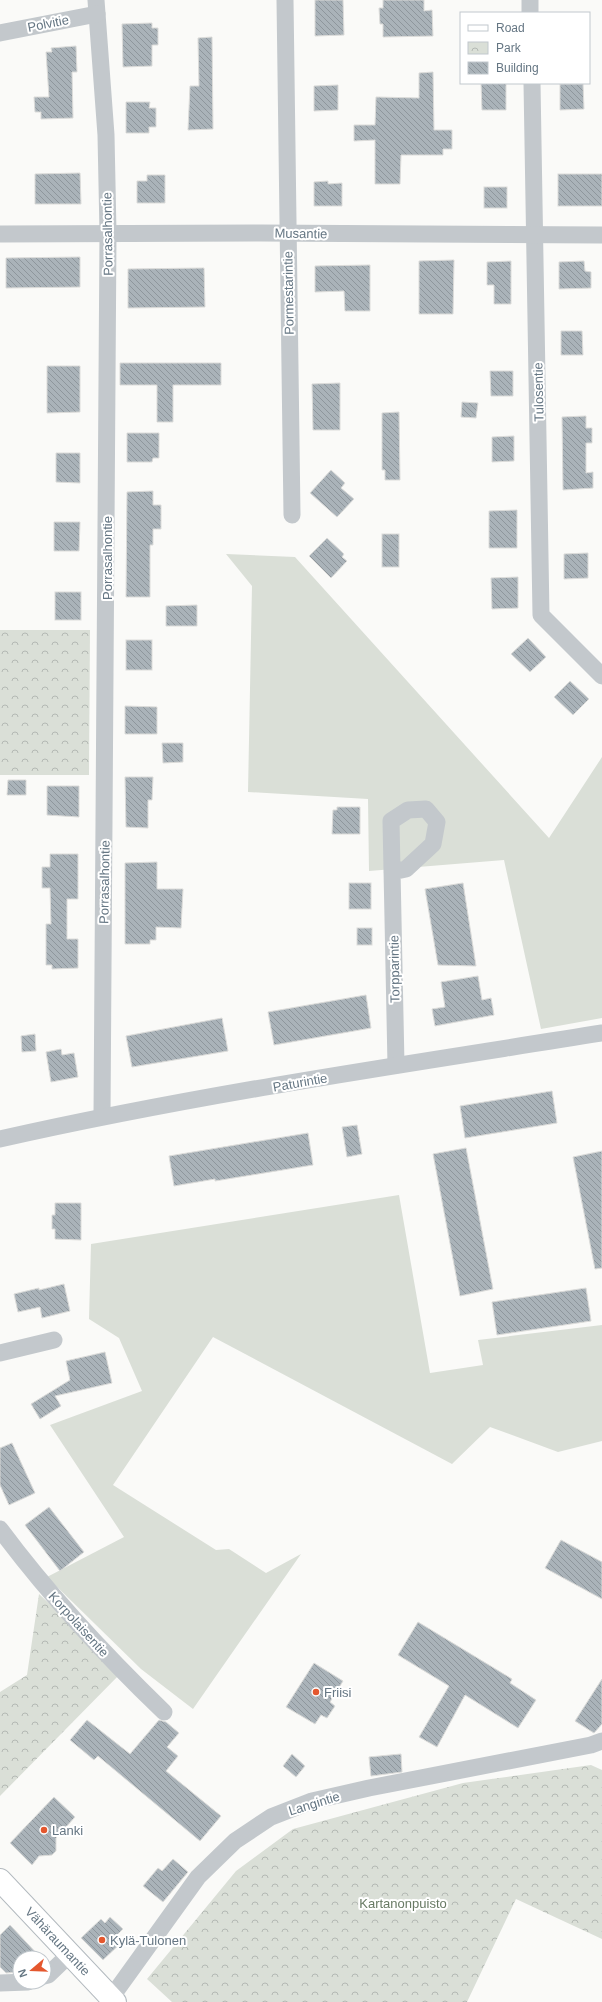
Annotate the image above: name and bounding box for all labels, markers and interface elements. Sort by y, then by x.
street label: Polvitie [26,12,70,35]
legend [460,12,590,84]
text: Road [496,21,525,35]
text: Park [496,41,522,55]
text: Building [496,61,539,75]
street label: Porrasalhontie [99,192,116,276]
street label: Musantie [274,226,327,241]
street label: Pormestarintie [280,251,297,335]
street label: Tulosentie [530,362,547,422]
street label: Porrasalhontie [100,516,115,600]
street label: Porrasalhontie [96,840,113,924]
street label: Torpparintie [386,935,403,1003]
street label: Paturintie [272,1070,328,1095]
street label: Korpolaisentie [45,1589,112,1660]
place label: Friisi [324,1685,352,1700]
marker: Friisi [311,1687,321,1697]
street label: Langintie [287,1789,342,1818]
place label: Lanki [52,1823,83,1838]
marker: Lanki [39,1825,49,1835]
park label: Kartanonpuisto [359,1896,447,1911]
street label: Vähäraumantie [22,1904,93,1979]
place label: Kylä-Tulonen [110,1933,186,1948]
marker: Kylä-Tulonen [97,1935,107,1945]
north arrow [12,1950,52,1990]
text: N [16,1967,30,1979]

